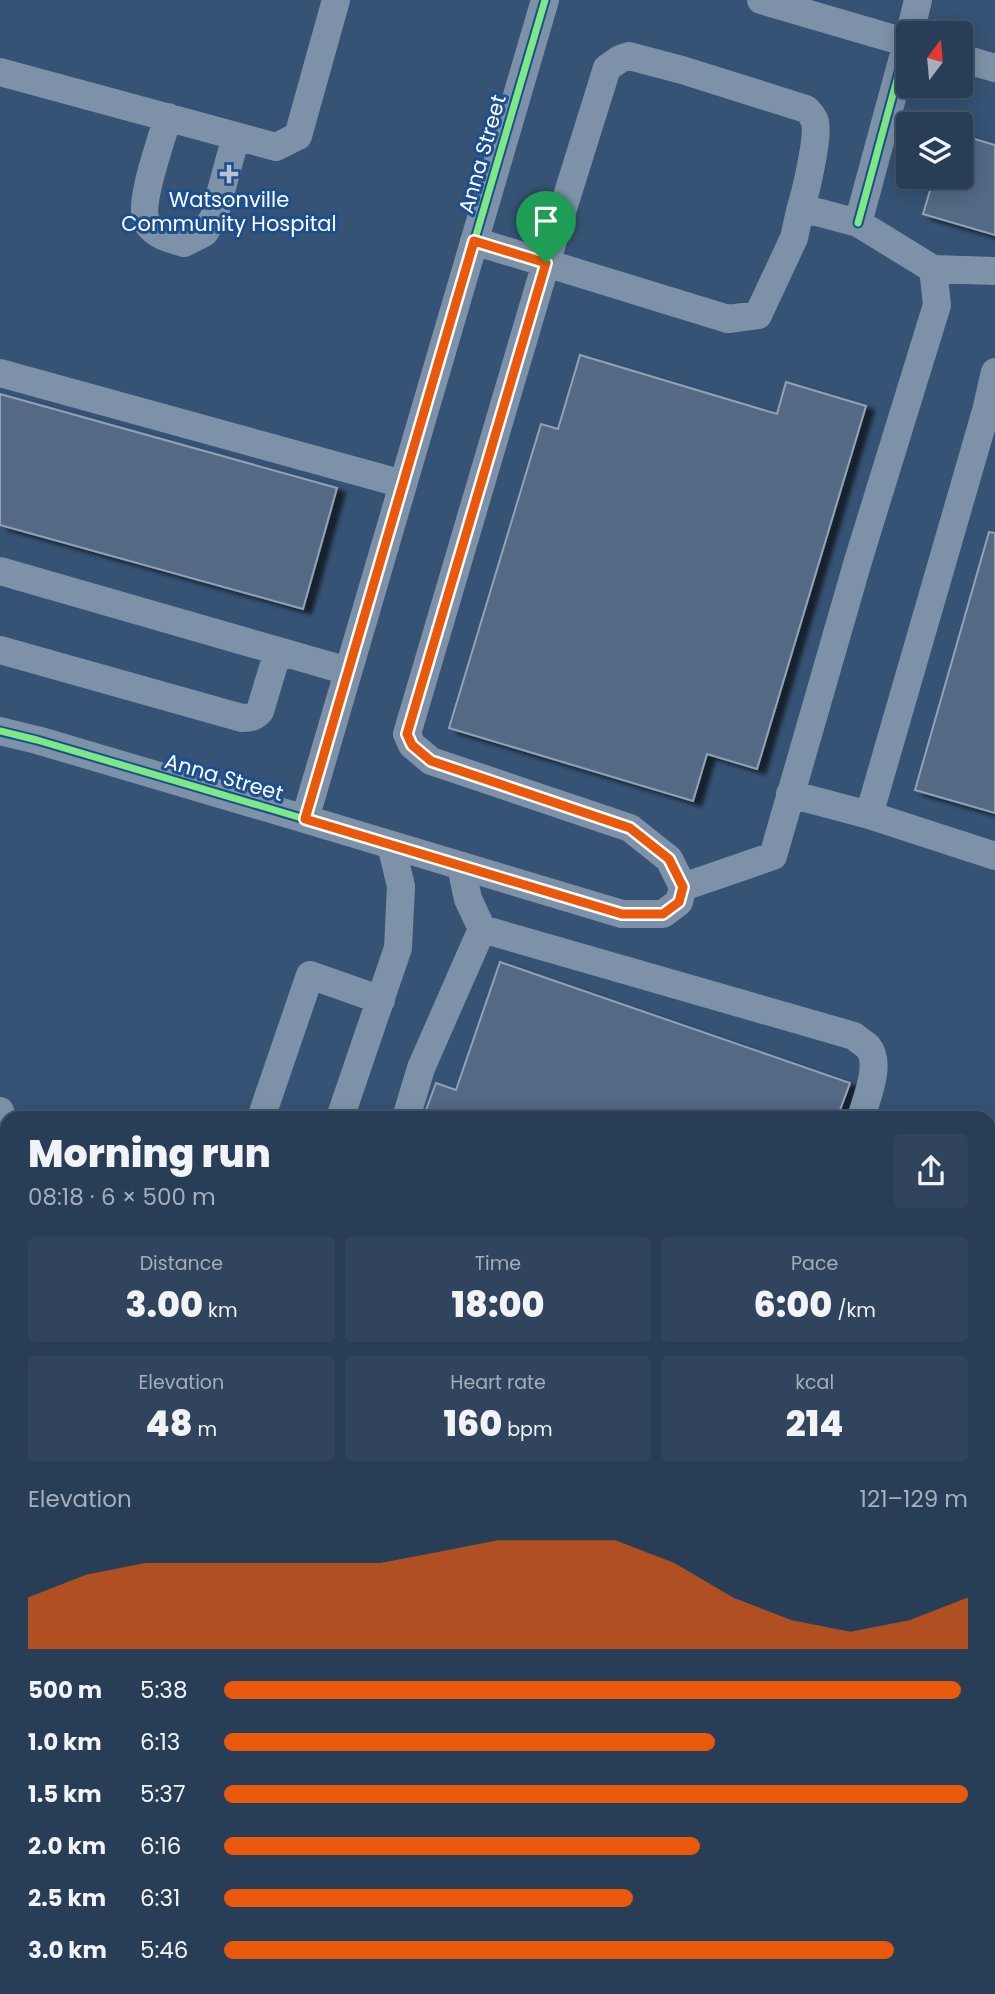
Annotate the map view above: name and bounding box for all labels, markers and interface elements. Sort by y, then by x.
north arrow [896,21,973,98]
map controls [896,21,973,189]
street label: Anna Street [451,91,513,217]
button: layers [896,112,973,189]
marker: Watsonville Community Hospital [219,164,239,184]
place label: Watsonville Community Hospital [121,185,337,238]
pin [516,191,576,263]
icon: arrive [527,202,565,240]
street label: Anna Street [161,746,287,808]
text: Morning run [28,1127,271,1180]
button: share [894,1134,968,1208]
text: 08:18 · 6 × 500 m [28,1181,216,1213]
text: Distance [140,1250,223,1277]
text: Time [475,1250,521,1277]
text: Pace [791,1250,838,1277]
text: 3.00 [125,1280,203,1329]
text: 18:00 [452,1280,544,1329]
text: 6:00 [754,1280,832,1329]
text: km [203,1297,237,1324]
text: /km [832,1297,876,1324]
text: Elevation [139,1369,224,1396]
text: Heart rate [450,1369,546,1396]
text: kcal [795,1369,834,1396]
text: 48 [145,1399,193,1448]
text: 160 [443,1399,502,1448]
text: 214 [786,1399,843,1448]
text: m [193,1416,217,1443]
text: bpm [502,1416,553,1443]
text: Elevation [28,1483,132,1515]
text: 121–129 m [860,1483,968,1515]
text: 500 m [28,1674,102,1706]
text: 5:38 [140,1674,187,1706]
text: 1.0 km [28,1726,102,1758]
text: 6:13 [140,1726,180,1758]
text: 1.5 km [28,1778,102,1810]
text: 5:37 [140,1778,185,1810]
text: 2.0 km [28,1830,106,1862]
text: 6:16 [140,1830,181,1862]
text: 2.5 km [28,1882,106,1914]
text: 6:31 [140,1882,180,1914]
text: 3.0 km [28,1934,107,1966]
text: 5:46 [140,1934,188,1966]

